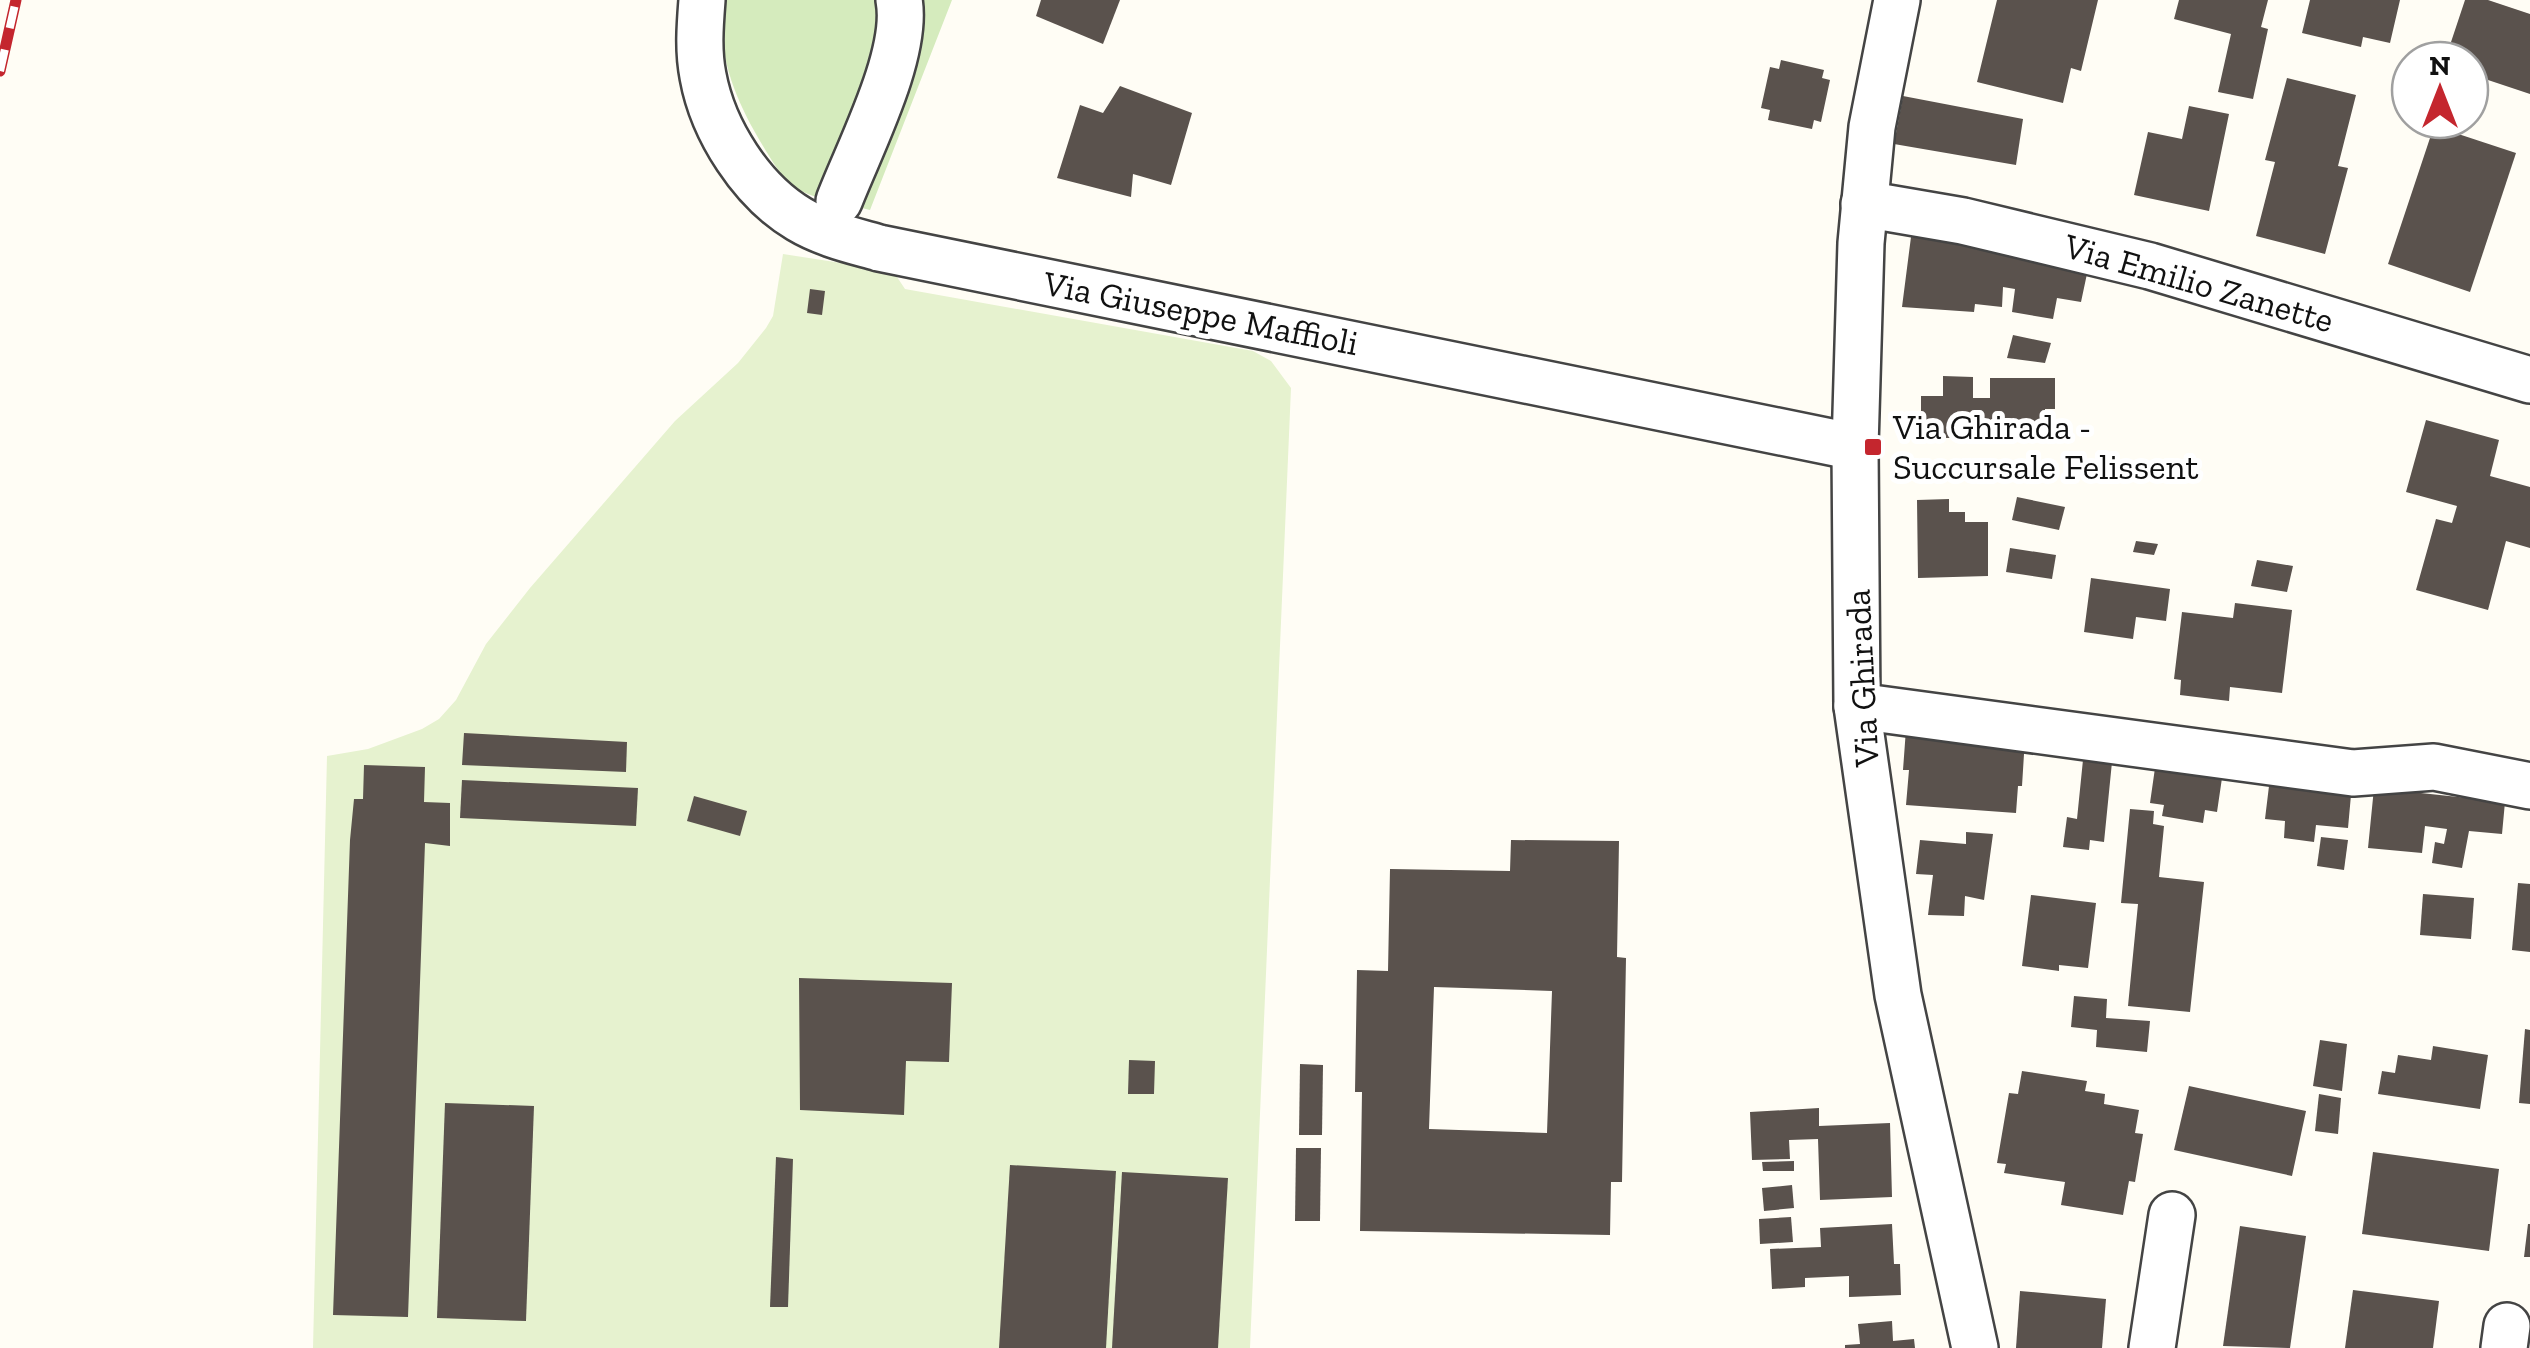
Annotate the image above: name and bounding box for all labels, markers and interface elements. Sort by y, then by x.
north arrow [2390,40,2490,140]
text: N [2429,49,2451,82]
street label: Via Emilio Zanette [2059,224,2339,342]
street label: Via Giuseppe Maffioli [1039,262,1362,364]
place label: Via Ghirada - Succursale Felissent [1892,406,2198,488]
marker: Via Ghirada - Succursale Felissent [1862,436,1884,458]
street label: Via Ghirada [1836,588,1888,769]

